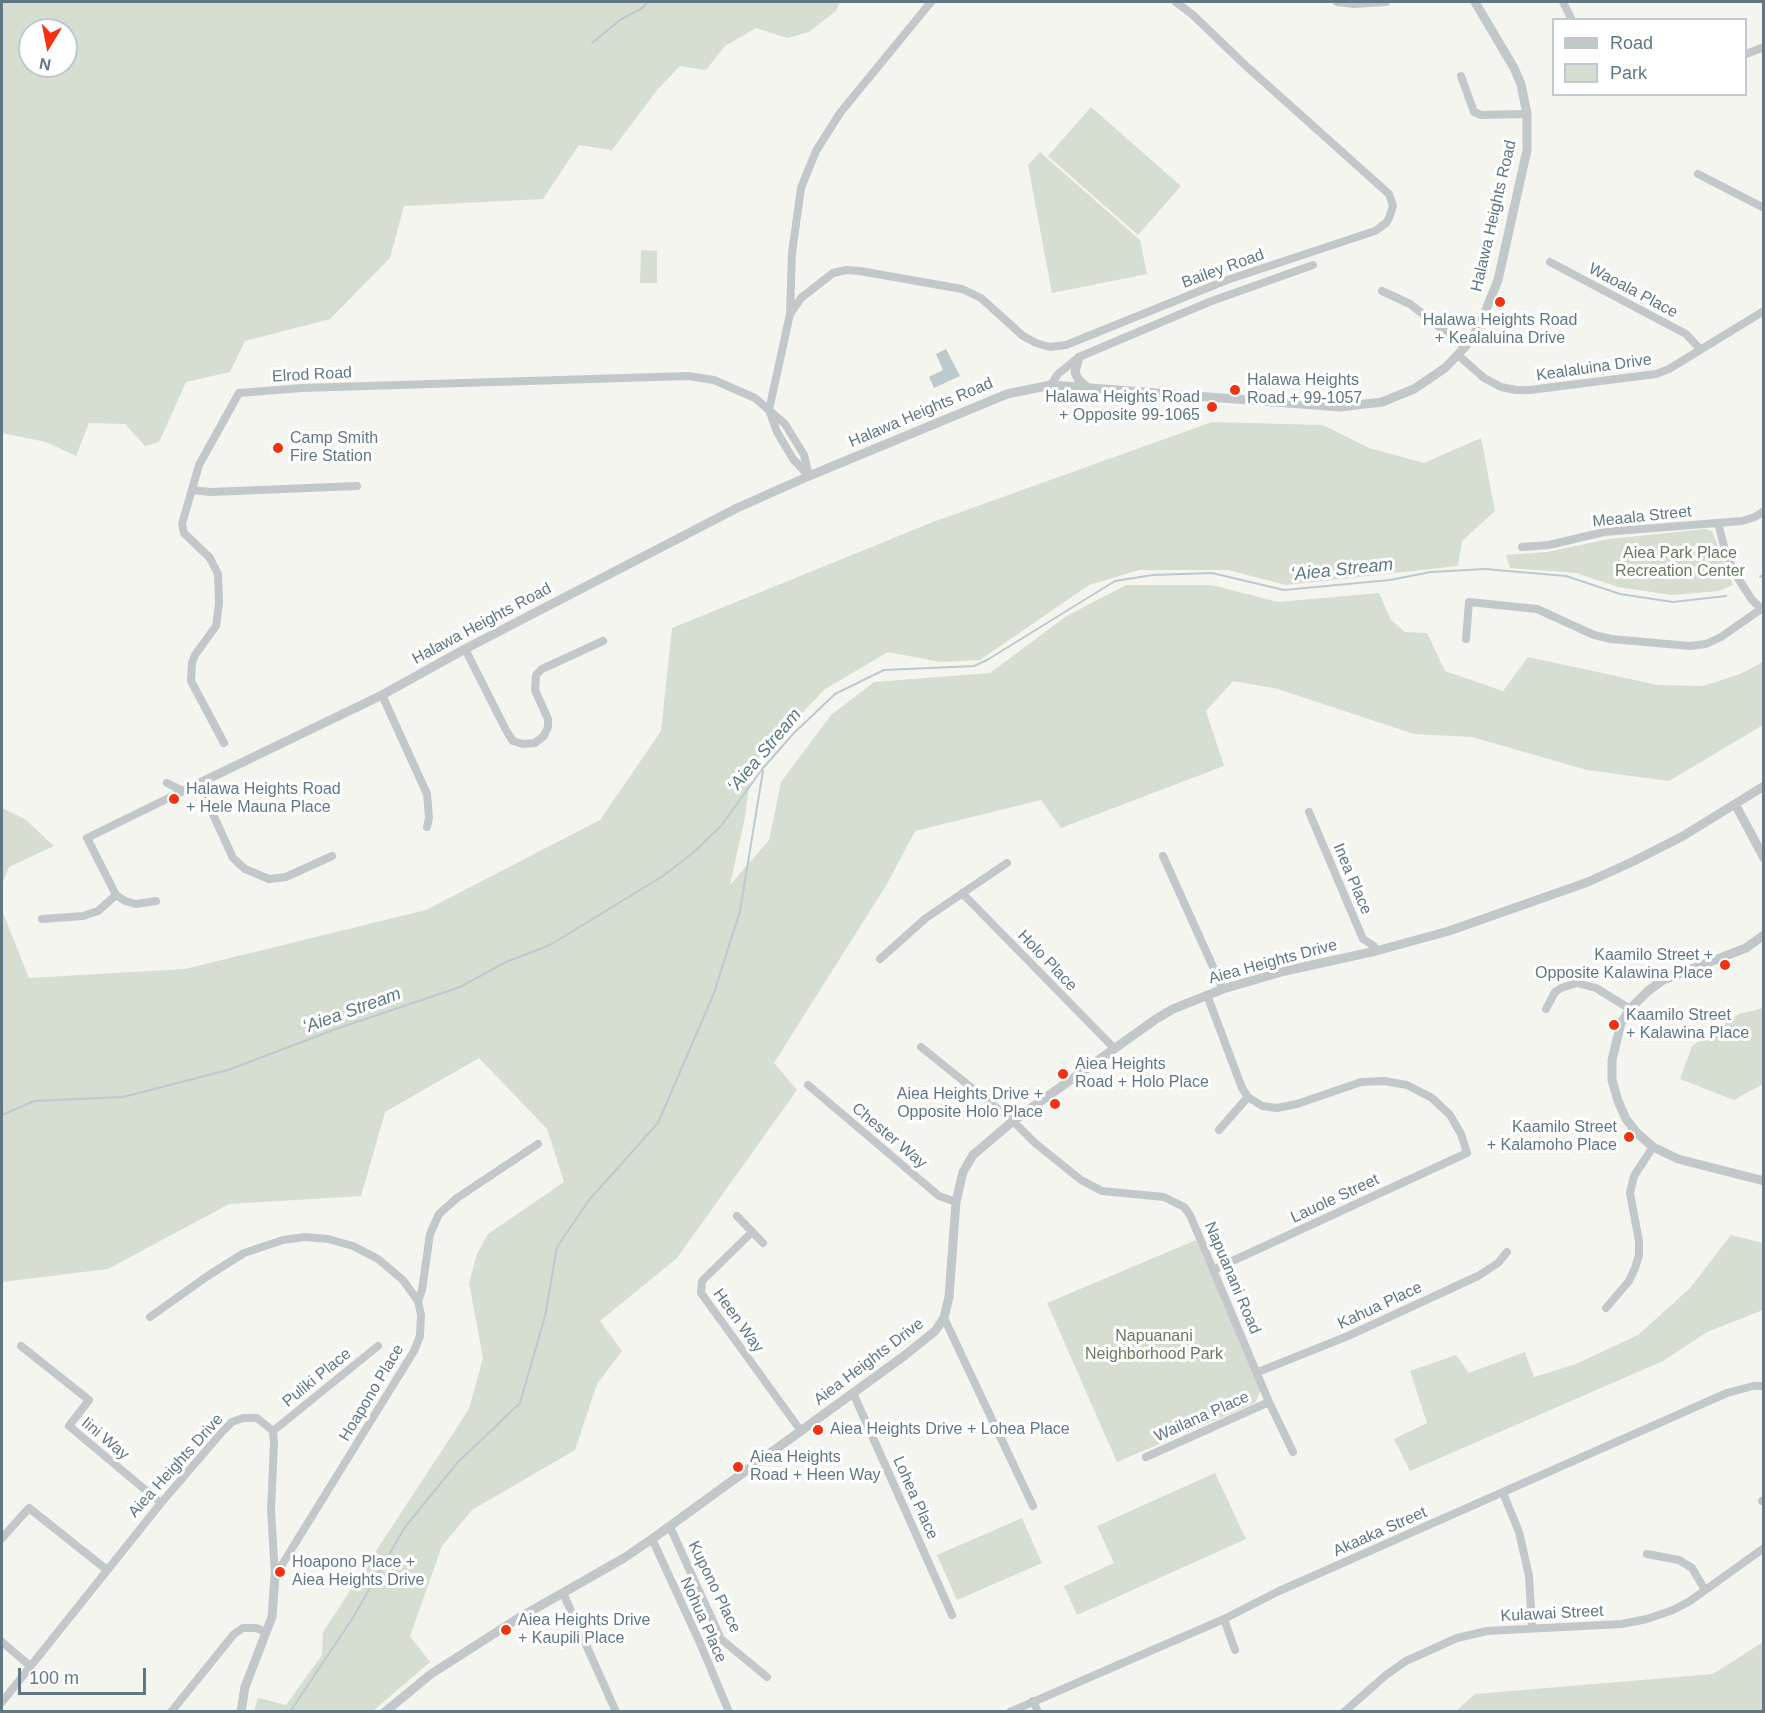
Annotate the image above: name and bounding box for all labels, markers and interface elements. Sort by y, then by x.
north arrow [18,18,78,78]
legend [1552,18,1747,96]
text: Road [1610,33,1653,53]
text: N [38,55,52,74]
text: Park [1610,63,1647,83]
street label: Halawa Heights Road [1467,138,1521,294]
street label: Bailey Road [1179,245,1267,293]
street label: Waoala Place [1585,259,1681,323]
marker: Halawa Heights Road + Kealaluina Drive [1493,295,1507,309]
place label: Halawa Heights Road + Kealaluina Drive [1423,311,1577,349]
street label: Kealaluina Drive [1535,350,1653,386]
street label: Elrod Road [272,363,352,387]
place label: Halawa Heights Road + 99-1057 [1247,371,1362,409]
street label: Halawa Heights Road [846,374,996,452]
marker: Halawa Heights Road + 99-1057 [1228,383,1242,397]
place label: Halawa Heights Road + Opposite 99-1065 [1045,388,1200,426]
marker: Halawa Heights Road + Opposite 99-1065 [1205,400,1219,414]
place label: Camp Smith Fire Station [290,429,378,467]
marker: Camp Smith Fire Station [271,441,285,455]
street label: Meaala Street [1591,502,1693,532]
park label: Aiea Park Place Recreation Center [1615,544,1745,582]
water label: ʻAiea Stream [1290,554,1394,586]
street label: Halawa Heights Road [409,579,555,669]
water label: ʻAiea Stream [724,705,806,797]
place label: Halawa Heights Road + Hele Mauna Place [186,780,341,818]
marker: Halawa Heights Road + Hele Mauna Place [167,792,181,806]
street label: Inea Place [1328,840,1376,918]
street label: Holo Place [1013,927,1081,995]
street label: Aiea Heights Drive [1207,936,1339,988]
place label: Kaamilo Street + Opposite Kalawina Place [1535,946,1713,984]
marker: Kaamilo Street + Opposite Kalawina Place [1718,958,1732,972]
water label: ʻAiea Stream [300,983,404,1039]
place label: Kaamilo Street + Kalawina Place [1626,1006,1749,1044]
marker: Kaamilo Street + Kalawina Place [1607,1018,1621,1032]
place label: Aiea Heights Road + Holo Place [1075,1055,1209,1093]
marker: Aiea Heights Road + Holo Place [1056,1067,1070,1081]
place label: Aiea Heights Drive + Opposite Holo Place [897,1085,1043,1123]
marker: Aiea Heights Drive + Opposite Holo Place [1048,1097,1062,1111]
street label: Chester Way [848,1099,930,1173]
place label: Kaamilo Street + Kalamoho Place [1487,1118,1617,1156]
marker: Kaamilo Street + Kalamoho Place [1622,1130,1636,1144]
street label: Lauole Street [1288,1170,1382,1228]
street label: Napuanani Road [1200,1219,1264,1337]
street label: Kahua Place [1335,1278,1425,1334]
street label: Heen Way [708,1285,768,1357]
street label: Aiea Heights Drive [810,1314,928,1410]
park label: Napuanani Neighborhood Park [1085,1327,1223,1365]
street label: Hoapono Place [336,1341,408,1445]
street label: Puliki Place [279,1345,355,1411]
street label: Wailana Place [1152,1388,1252,1446]
street label: Aiea Heights Drive [125,1410,227,1522]
street label: Iini Way [77,1414,133,1464]
place label: Aiea Heights Drive + Lohea Place [830,1420,1070,1440]
marker: Aiea Heights Drive + Lohea Place [811,1423,825,1437]
place label: Aiea Heights Road + Heen Way [750,1448,881,1486]
street label: Lohea Place [888,1453,942,1543]
marker: Aiea Heights Road + Heen Way [731,1460,745,1474]
street label: Akaaka Street [1330,1503,1430,1561]
street label: Kupono Place [684,1538,744,1636]
place label: Hoapono Place + Aiea Heights Drive [292,1553,424,1591]
marker: Hoapono Place + Aiea Heights Drive [273,1565,287,1579]
street label: Nohua Place [676,1574,730,1666]
street label: Kulawai Street [1500,1602,1604,1626]
place label: Aiea Heights Drive + Kaupili Place [518,1611,650,1649]
marker: Aiea Heights Drive + Kaupili Place [499,1623,513,1637]
scale bar [21,1656,148,1694]
text: 100 m [29,1668,79,1688]

